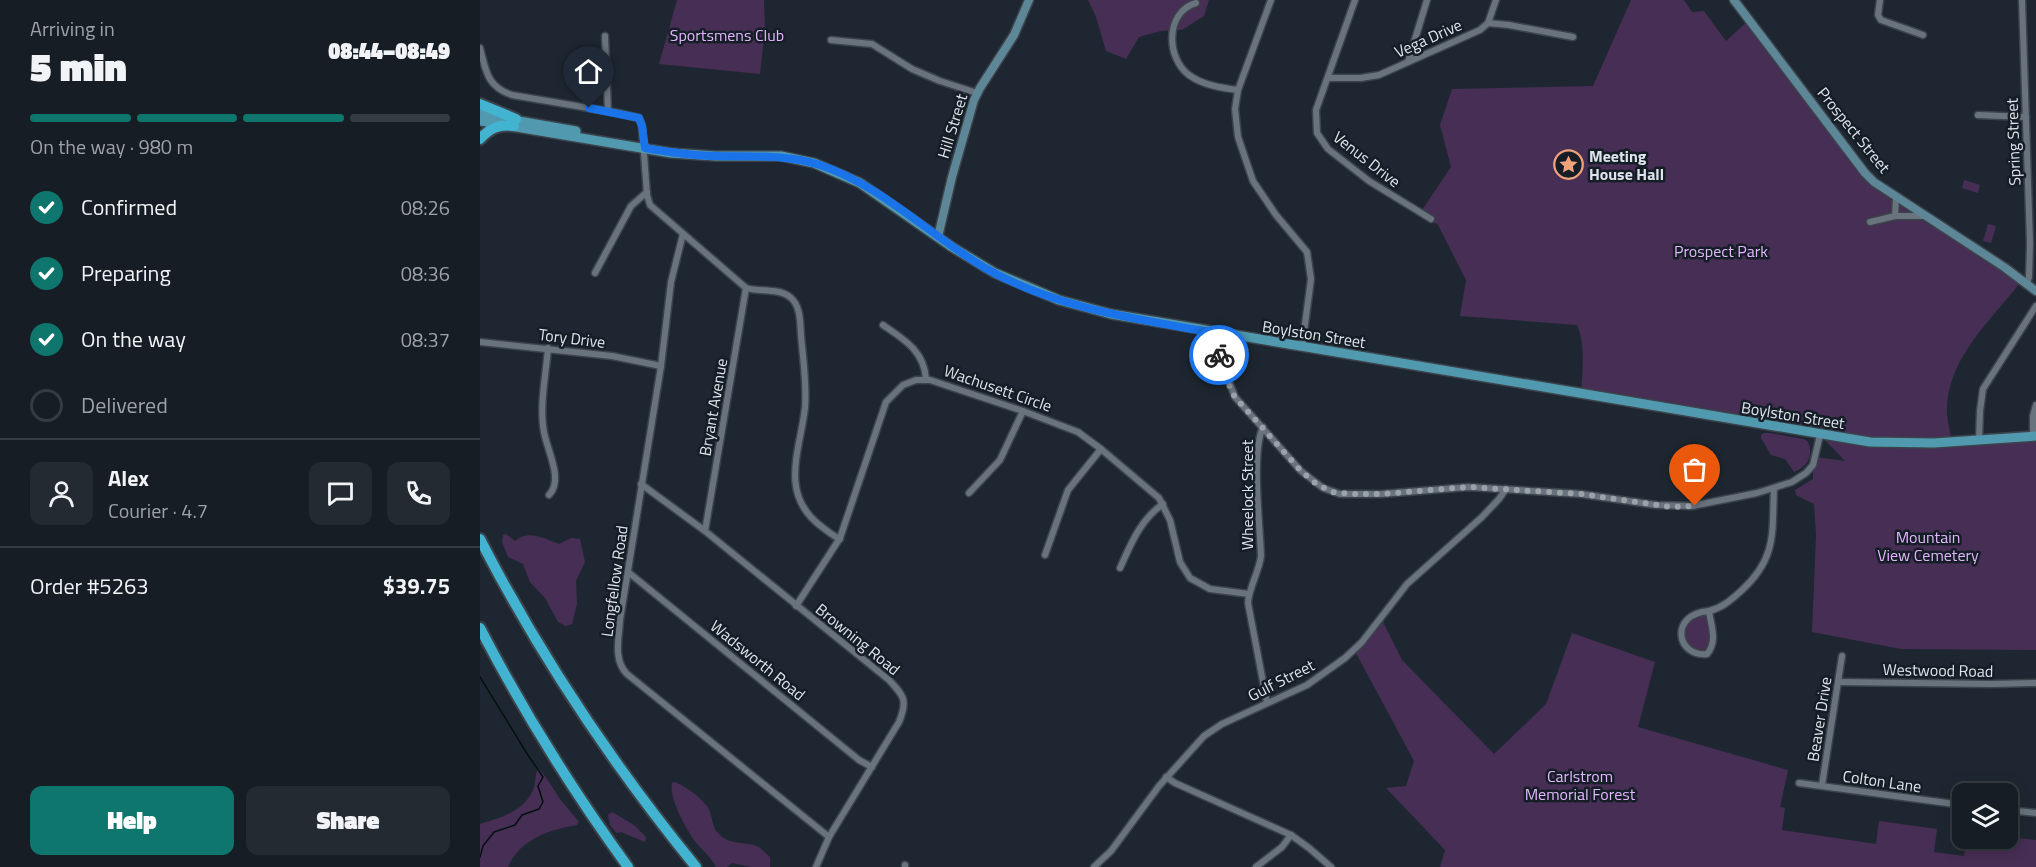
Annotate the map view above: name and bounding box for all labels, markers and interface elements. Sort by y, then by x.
street label: Vega Drive [1390,12,1466,64]
text: Arriving in [30,13,115,44]
park label: Sportsmens Club [670,23,784,47]
text: 08:44–08:49 [328,34,450,68]
text: 5 min [30,37,127,96]
pin [563,46,614,108]
icon: home [572,55,605,88]
street label: Prospect Street [1812,82,1896,179]
street label: Hill Street [931,90,973,161]
street label: Spring Street [1999,97,2027,186]
street label: Venus Drive [1328,125,1406,193]
text: On the way · 980 m [30,131,193,162]
place label: Meeting House Hall [1589,144,1664,186]
place icon: Meeting House Hall [1552,149,1584,181]
text: Confirmed [81,190,177,224]
icon: check [30,191,63,224]
text: 08:26 [401,192,450,223]
park label: Prospect Park [1674,239,1768,263]
text: Preparing [81,256,171,290]
icon: check [30,257,63,290]
text: 08:36 [401,258,450,289]
street label: Boylston Street [1261,314,1368,354]
text: On the way [81,322,186,356]
street label: Tory Drive [537,322,607,354]
icon: check [30,323,63,356]
text: 08:37 [401,324,450,355]
courier [1189,325,1249,385]
icon: bike [1203,339,1236,372]
street label: Bryant Avenue [693,356,733,458]
street label: Wachusett Circle [941,358,1055,418]
text: Delivered [81,388,168,422]
street label: Boylston Street [1740,395,1847,435]
street label: Wheelock Street [1235,439,1259,550]
pin [1669,444,1720,506]
icon: bag [1678,453,1711,486]
text: Alex [108,461,149,495]
button: person [30,462,93,525]
button: chat [309,462,372,525]
button: phone [387,462,450,525]
text: Courier · 4.7 [108,495,208,526]
street label: Longfellow Road [594,524,634,638]
park label: Mountain View Cemetery [1877,525,1979,567]
text: Order #5263 [30,569,149,603]
text: $39.75 [383,569,450,603]
street label: Browning Road [810,597,906,681]
street label: Wadsworth Road [705,614,811,706]
street label: Gulf Street [1243,653,1319,707]
street label: Westwood Road [1882,657,1994,683]
street label: Beaver Drive [1800,675,1838,763]
park label: Carlstrom Memorial Forest [1525,764,1636,806]
street label: Colton Lane [1841,764,1923,798]
map controls [1952,783,2018,849]
button: layers [1952,783,2018,849]
button: Help [30,786,234,855]
button: Share [246,786,450,855]

